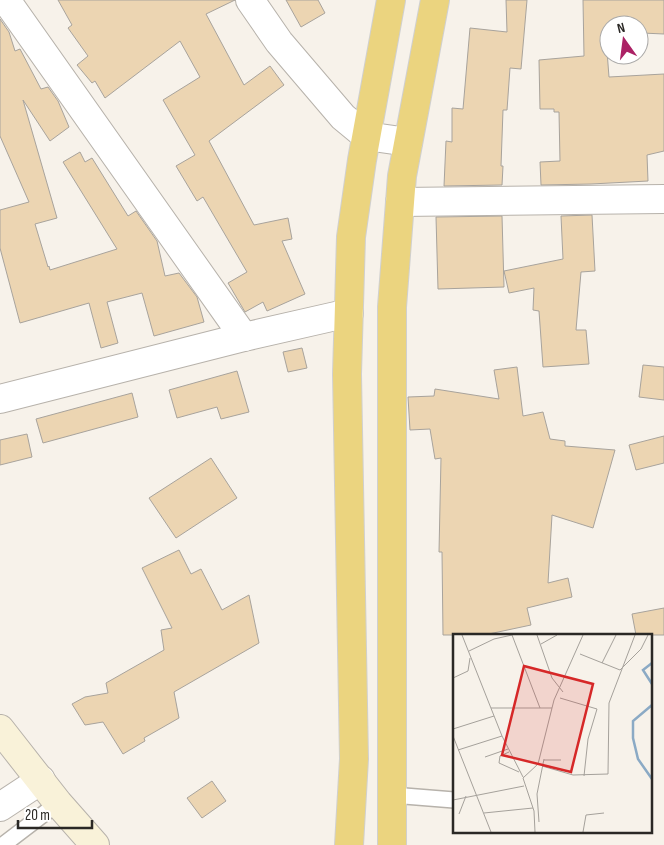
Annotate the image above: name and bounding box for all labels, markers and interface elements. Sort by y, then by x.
north arrow [599,15,649,65]
text: N [615,19,627,37]
inset map [453,634,652,832]
scale bar [18,798,91,830]
text: 20 m [25,806,50,825]

